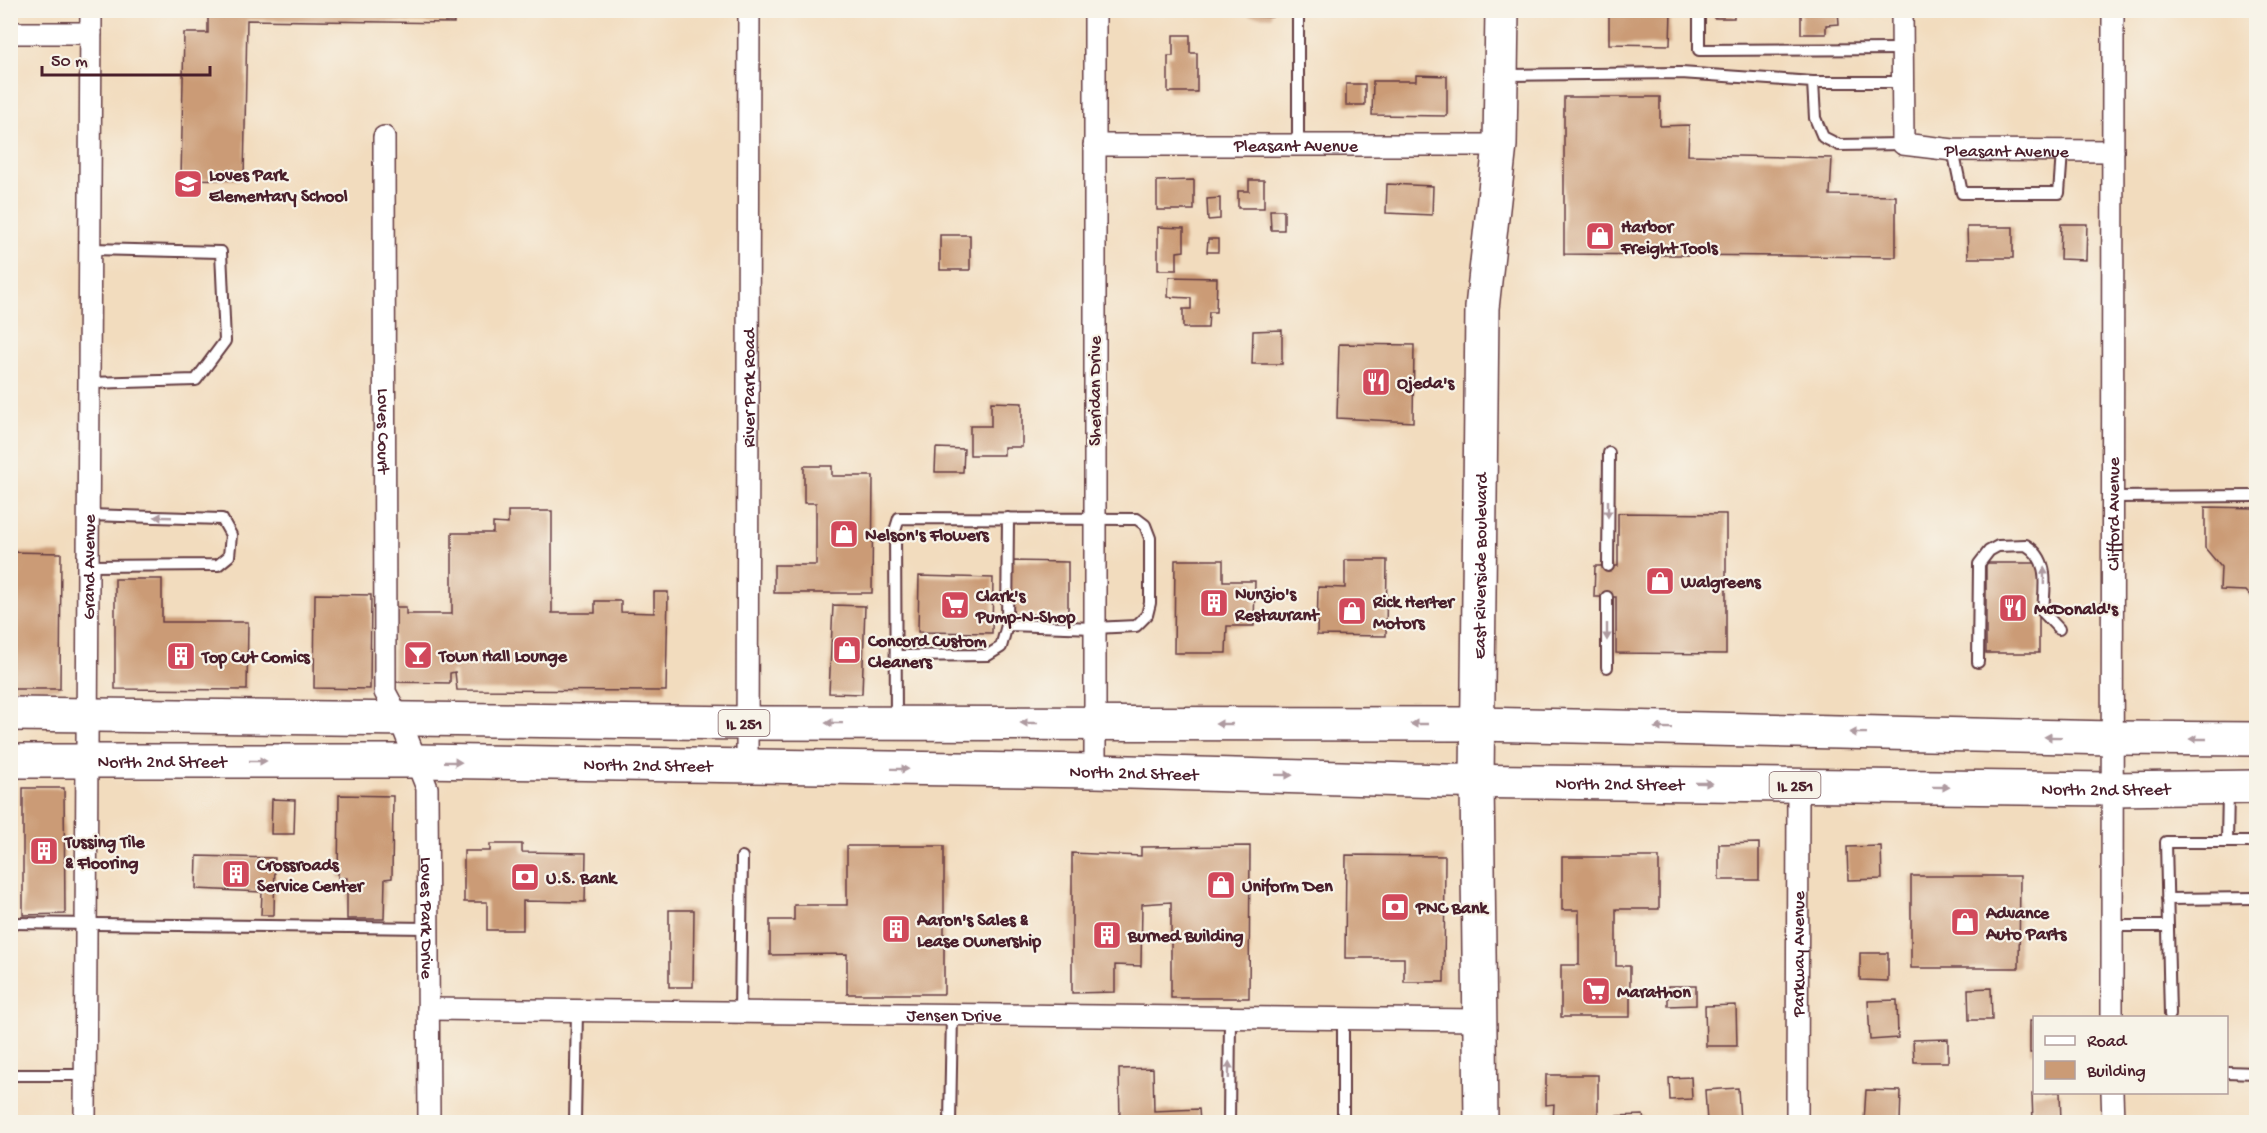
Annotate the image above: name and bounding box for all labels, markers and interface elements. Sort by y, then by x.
scale bar [42,39,210,77]
text: 50 m [51,52,88,73]
street label: Pleasant Avenue [1233,137,1359,158]
street label: Pleasant Avenue [1942,141,2069,164]
place label: Loves Park Elementary School [209,166,348,208]
school or university icon: Loves Park Elementary School [172,168,204,200]
place label: Harbor Freight Tools [1620,218,1719,260]
shop icon: Harbor Freight Tools [1584,220,1616,252]
street label: River Park Road [740,327,761,448]
street label: Sheridan Drive [1086,335,1107,446]
restaurant icon: Ojeda's [1360,366,1392,398]
place label: Ojeda's [1397,374,1455,395]
street label: Loves Court [371,388,393,475]
street label: Clifford Avenue [2104,457,2126,571]
street label: East Riverside Boulevard [1470,471,1493,659]
one-way arrow [1603,500,1613,519]
one-way arrow [154,513,173,522]
street label: Grand Avenue [80,514,101,620]
shop icon: Nelson's Flowers [828,518,860,550]
place label: Nelson's Flowers [865,526,990,547]
shop icon: Walgreens [1644,565,1676,597]
one-way arrow [2039,567,2049,586]
place label: Walgreens [1680,573,1762,594]
place label: Nunzio's Restaurant [1234,585,1320,627]
place label: Clark's Pump-N-Shop [975,587,1075,629]
building icon: Nunzio's Restaurant [1198,587,1230,619]
supermarket icon: Clark's Pump-N-Shop [939,589,971,621]
restaurant icon: McDonald's [1997,592,2029,624]
place label: Rick Herter Motors [1372,593,1456,635]
shop icon: Rick Herter Motors [1336,595,1368,627]
place label: McDonald's [2034,600,2119,621]
one-way arrow [1602,622,1612,641]
place label: Concord Custom Cleaners [867,632,987,674]
shop icon: Concord Custom Cleaners [831,634,863,666]
bar icon: Town Hall Lounge [402,639,434,671]
building icon: Top Cut Comics [165,640,197,672]
place label: Town Hall Lounge [437,647,568,668]
place label: Top Cut Comics [200,648,311,669]
road number: IL 251 [718,710,770,736]
one-way arrow [825,718,844,728]
one-way arrow [1020,718,1039,728]
one-way arrow [1215,719,1234,729]
one-way arrow [1410,719,1429,729]
one-way arrow [1654,724,1673,733]
one-way arrow [1849,728,1868,737]
one-way arrow [2044,732,2063,742]
one-way arrow [2189,734,2208,744]
street label: North 2nd Street [97,753,228,774]
street label: North 2nd Street [583,755,714,778]
one-way arrow [248,756,267,766]
one-way arrow [443,757,462,767]
street label: North 2nd Street [1069,763,1200,787]
one-way arrow [890,764,909,774]
one-way arrow [1274,770,1293,780]
road number: IL 251 [1770,772,1820,798]
street label: North 2nd Street [1555,774,1686,797]
one-way arrow [1694,779,1713,788]
street label: North 2nd Street [2041,780,2172,802]
one-way arrow [1931,782,1950,792]
place label: Tussing Tile & Flooring [63,833,145,875]
building icon: Tussing Tile & Flooring [28,835,60,867]
place label: Crossroads Service Center [256,856,366,898]
street label: Loves Park Drive [414,857,436,980]
building icon: Crossroads Service Center [220,858,252,890]
bank icon: U.S. Bank [509,861,541,893]
place label: U.S. Bank [546,869,618,890]
shop icon: Uniform Den [1205,869,1237,901]
place label: Uniform Den [1242,877,1333,898]
street label: Parkway Avenue [1789,890,1811,1018]
bank icon: PNC Bank [1379,891,1411,923]
place label: PNC Bank [1415,899,1489,920]
place label: Advance Auto Parts [1985,904,2068,946]
shop icon: Advance Auto Parts [1949,906,1981,938]
place label: Aaron's Sales & Lease Ownership [916,911,1041,953]
building icon: Aaron's Sales & Lease Ownership [880,913,912,945]
building icon: Burned Building [1091,919,1123,951]
place label: Burned Building [1127,927,1243,948]
supermarket icon: Marathon [1580,975,1612,1007]
place label: Marathon [1617,983,1691,1004]
street label: Jensen Drive [906,1006,1002,1028]
legend [2033,1016,2228,1094]
text: Road [2087,1032,2128,1053]
one-way arrow [1224,1060,1234,1079]
text: Building [2086,1062,2146,1083]

